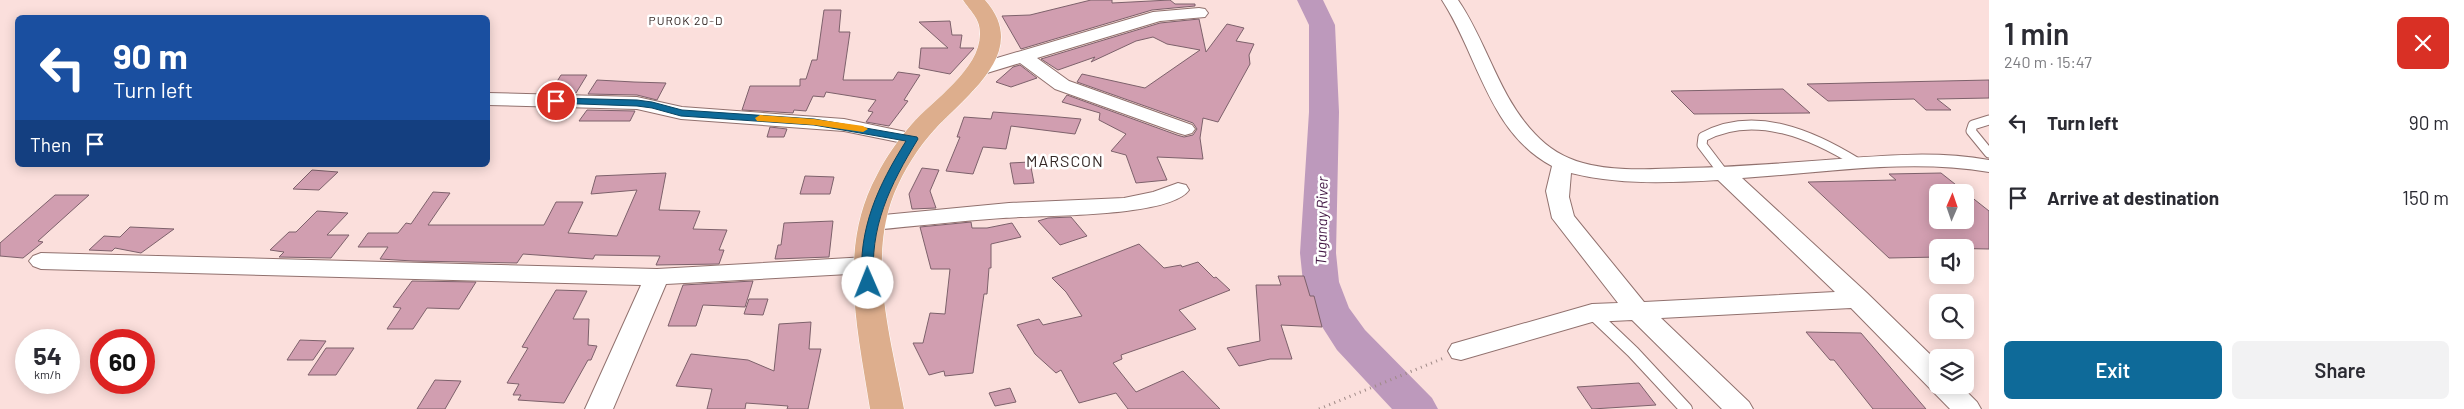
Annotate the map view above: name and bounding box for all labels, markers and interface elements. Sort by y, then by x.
district label: PUROK 20-D [649,13,723,27]
text: 1 min [2004,15,2069,51]
button: close [2397,17,2449,69]
text: 90 m [113,34,188,76]
icon: left [30,35,95,100]
text: 240 m · 15:47 [2004,52,2092,71]
text: Turn left [113,76,193,102]
pin [535,80,577,122]
icon: arrive [542,87,570,115]
icon: left [2004,109,2032,137]
text: Turn left [2047,111,2118,134]
text: 90 m [2409,111,2449,134]
icon: arrive [81,130,109,158]
text: Then [30,133,71,156]
district label: MARSCON [1026,151,1104,170]
water label: Tuganay River [1311,176,1331,266]
north arrow [1929,184,1974,229]
map controls [1929,184,1974,394]
icon: arrive [2004,184,2032,212]
text: Arrive at destination [2047,186,2219,209]
text: 150 m [2402,186,2449,209]
button: sound [1929,239,1974,284]
position arrow [841,256,893,308]
button: search [1929,294,1974,339]
speed limit sign: 60 [90,329,155,394]
text: 54 [33,340,62,370]
button: Exit [2004,341,2222,399]
button: Share [2232,341,2449,399]
button: layers [1929,349,1974,394]
text: km/h [34,367,61,381]

